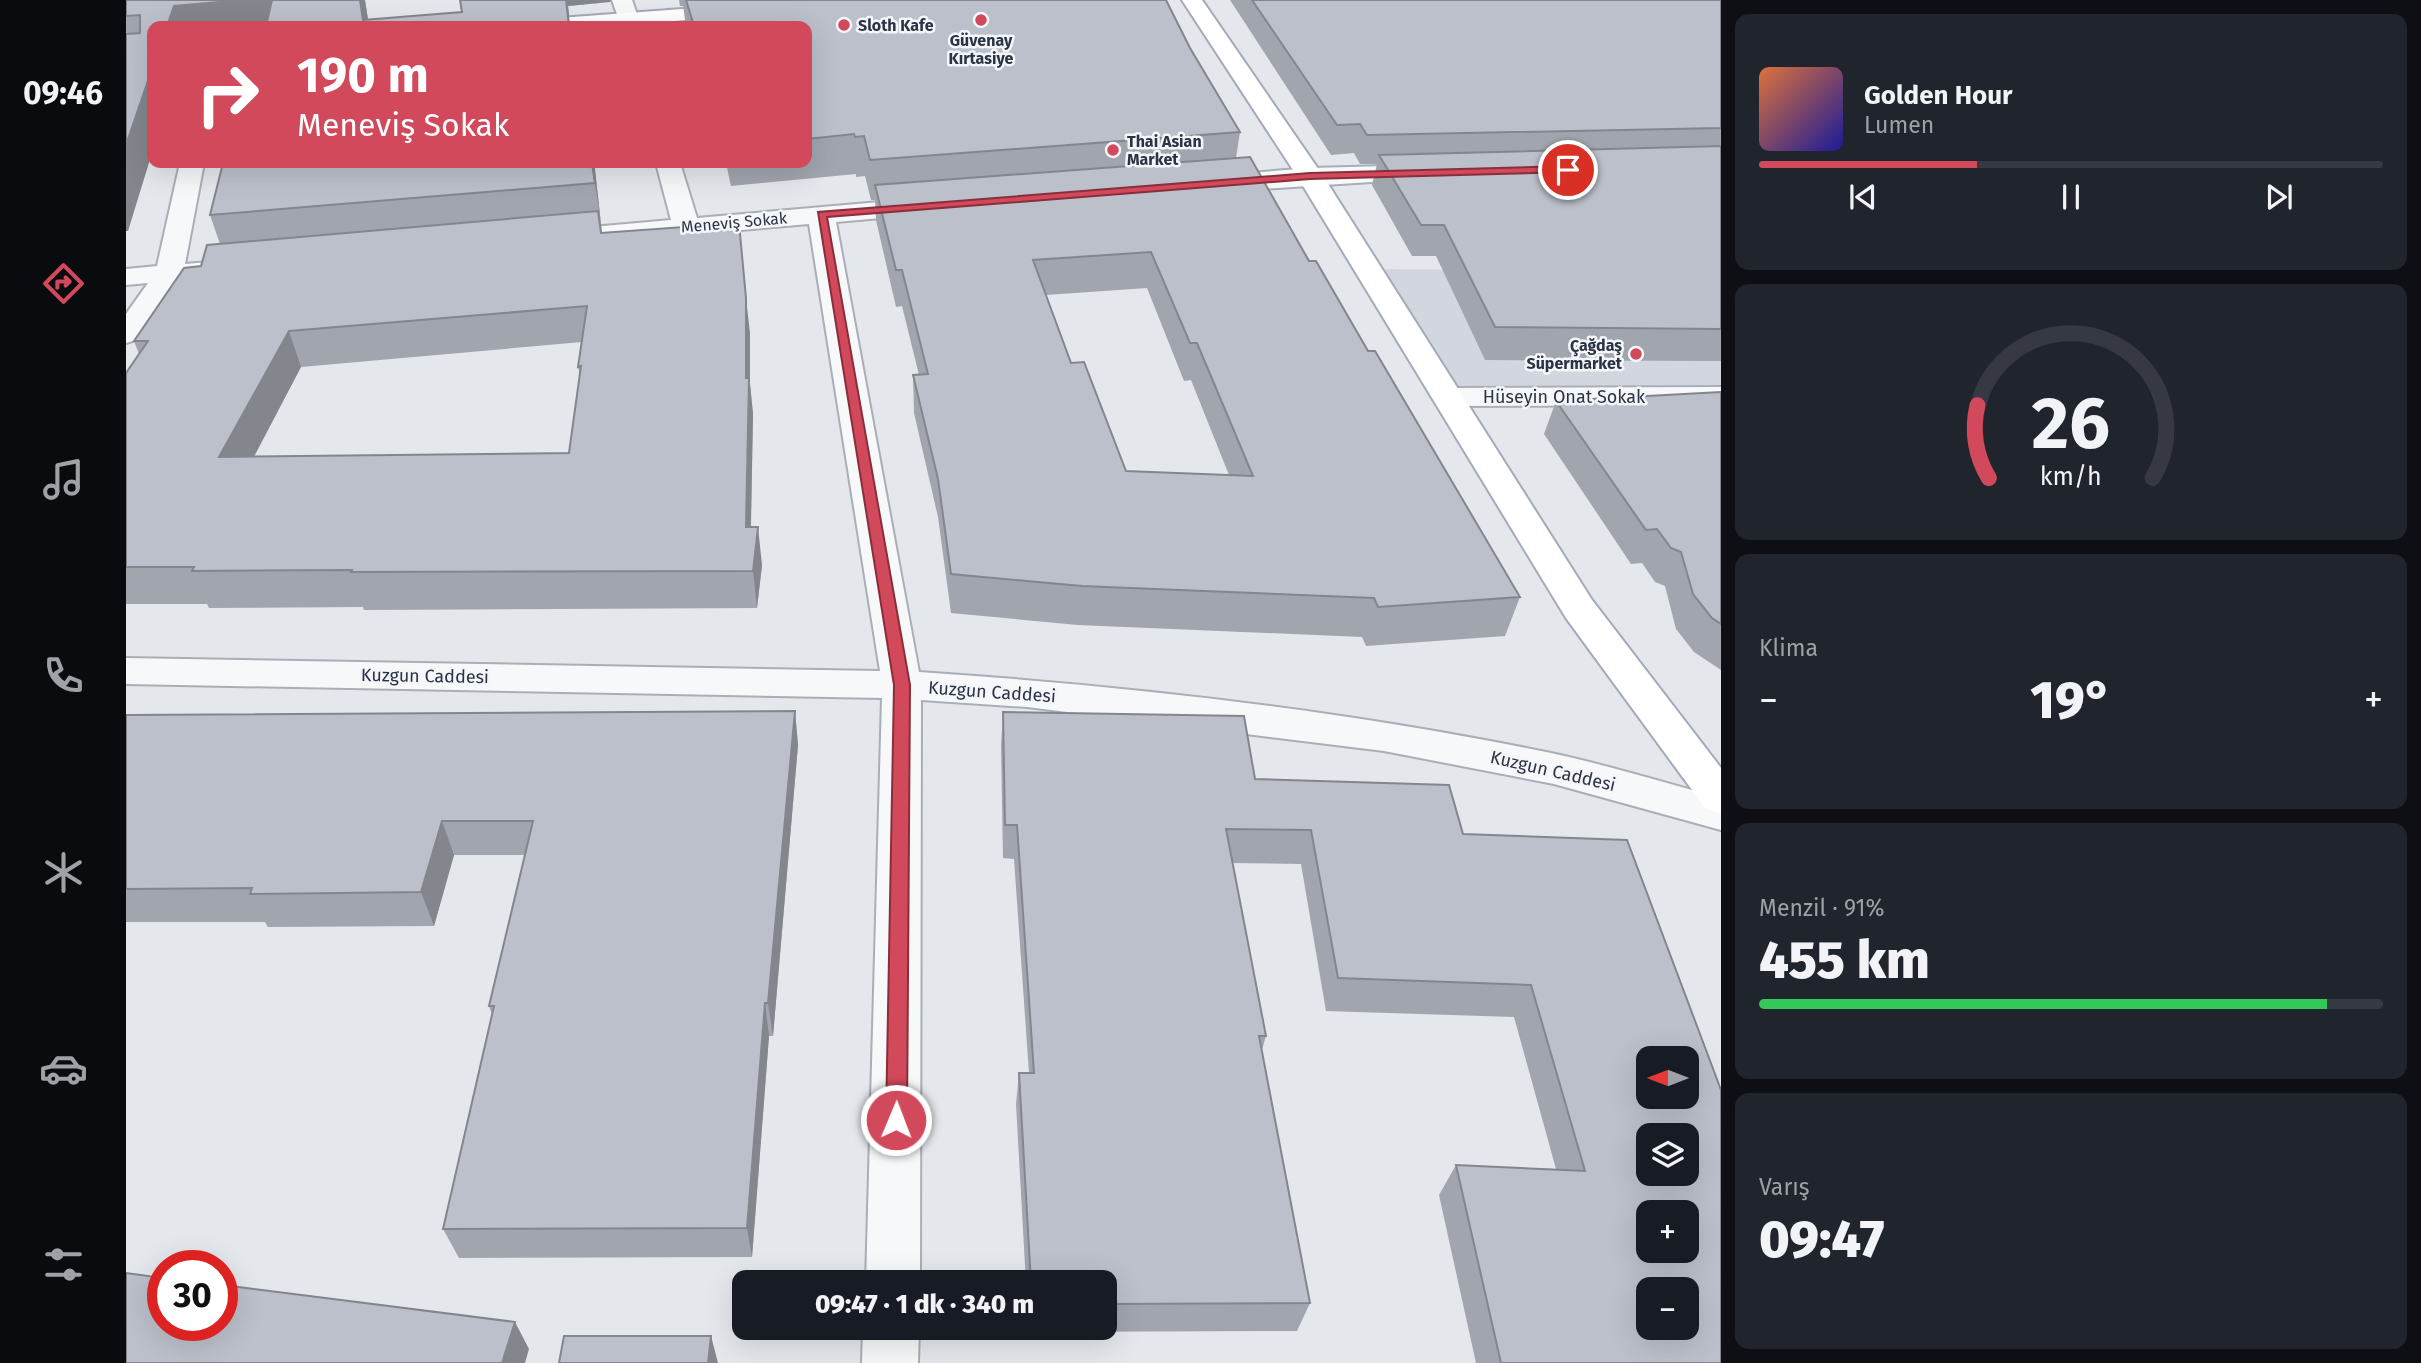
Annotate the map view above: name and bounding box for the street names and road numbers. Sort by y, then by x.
street label: Meneviş Sokak [680,208,789,238]
street label: Hüseyin Onat Sokak [1483,386,1646,408]
street label: Kuzgun Caddesi [361,664,489,688]
street label: Kuzgun Caddesi [927,677,1057,707]
street label: Kuzgun Caddesi [1488,746,1618,796]

